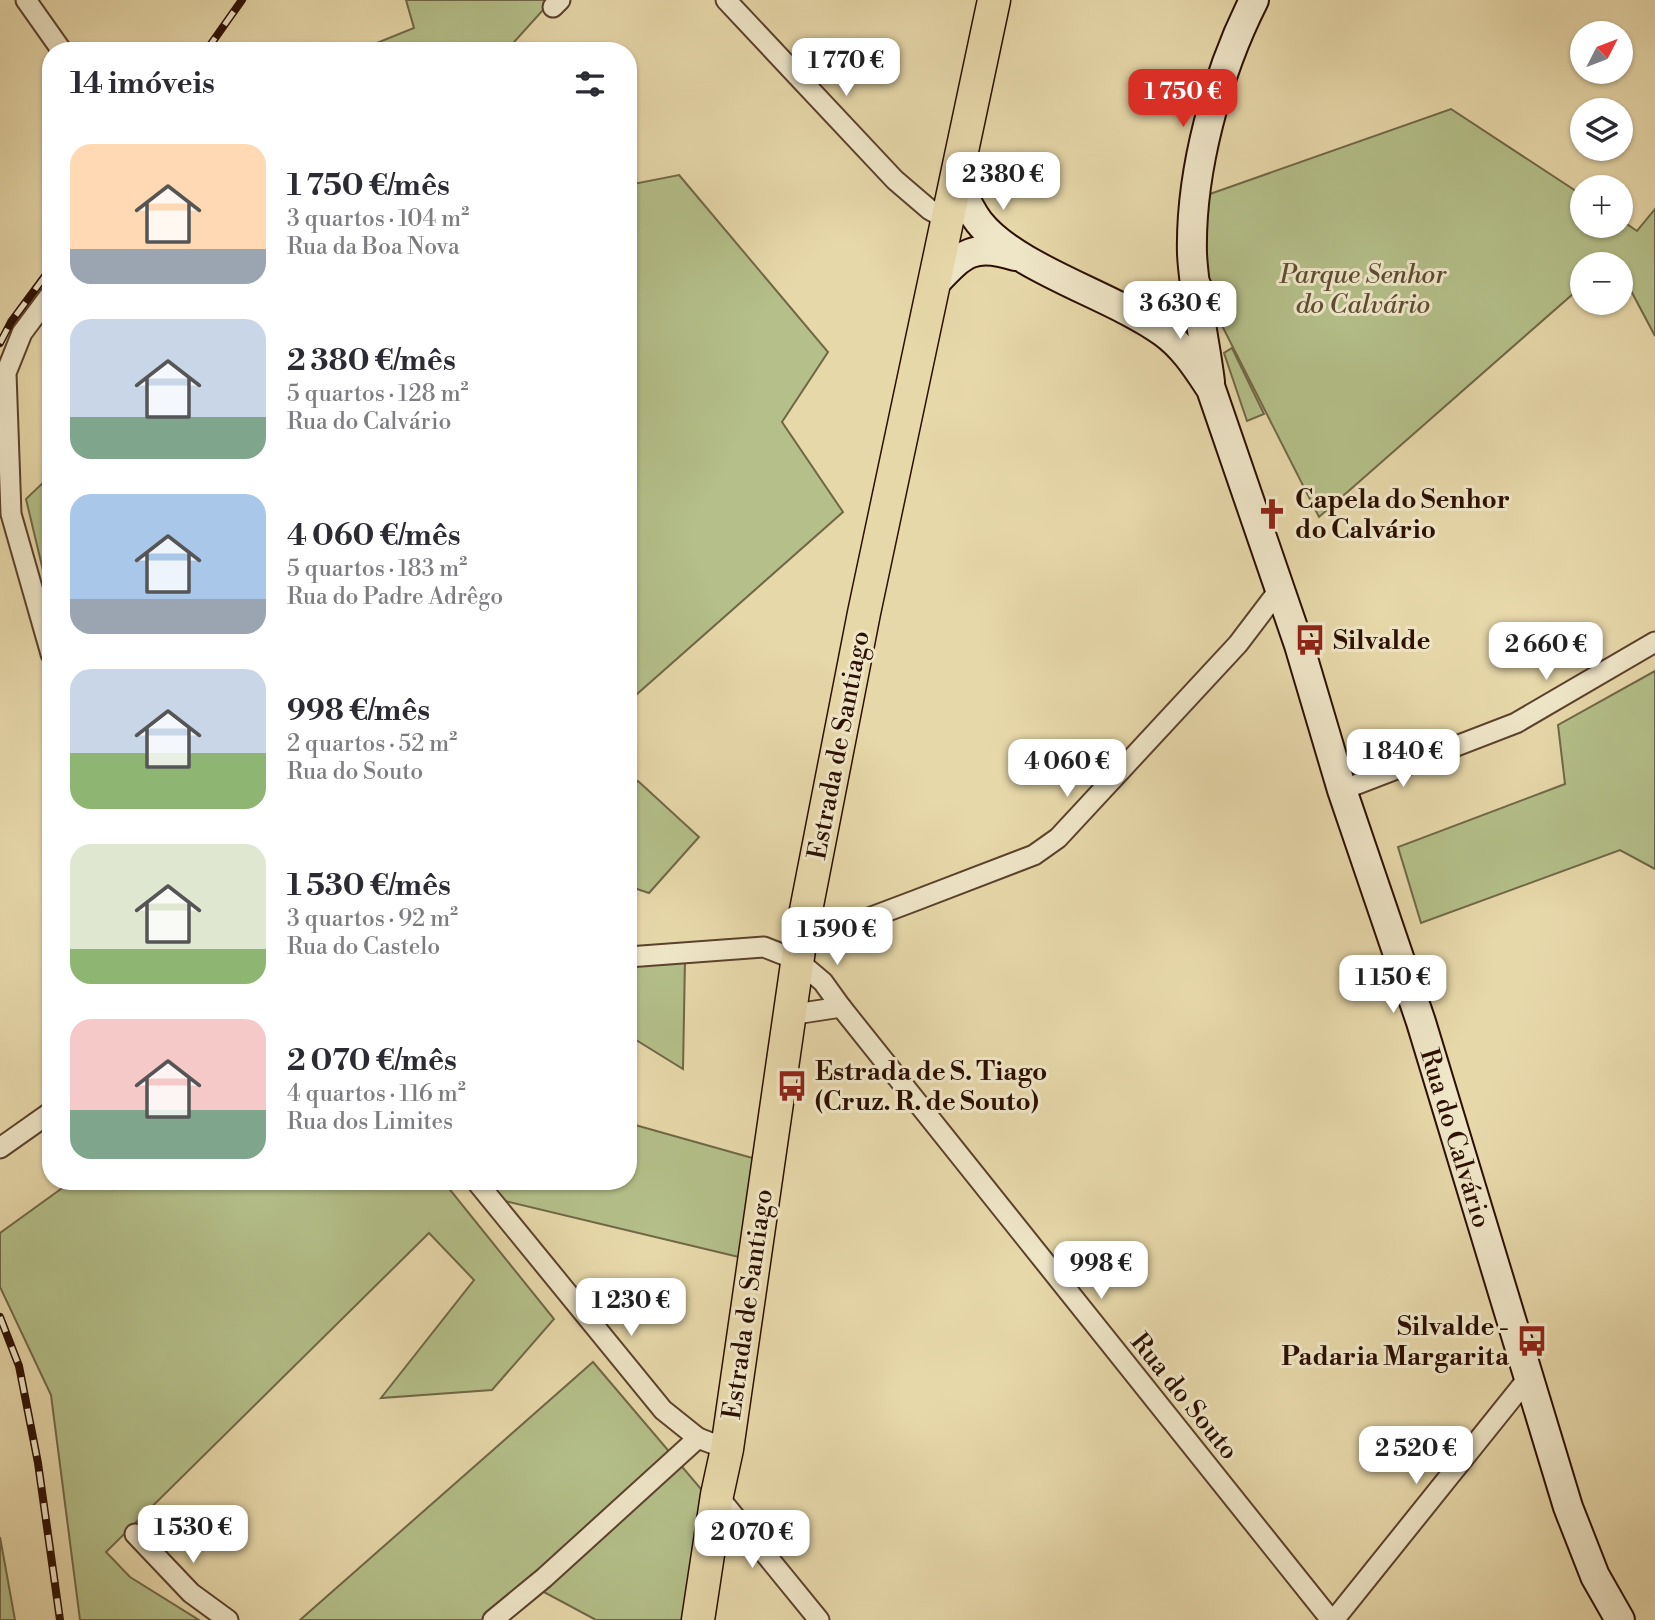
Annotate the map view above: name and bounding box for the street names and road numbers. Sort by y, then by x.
street label: Estrada de Santiago [801,628,877,862]
street label: Rua do Calvário [1413,1045,1498,1232]
street label: Estrada de Santiago [716,1187,780,1421]
street label: Rua do Souto [1123,1327,1245,1467]

